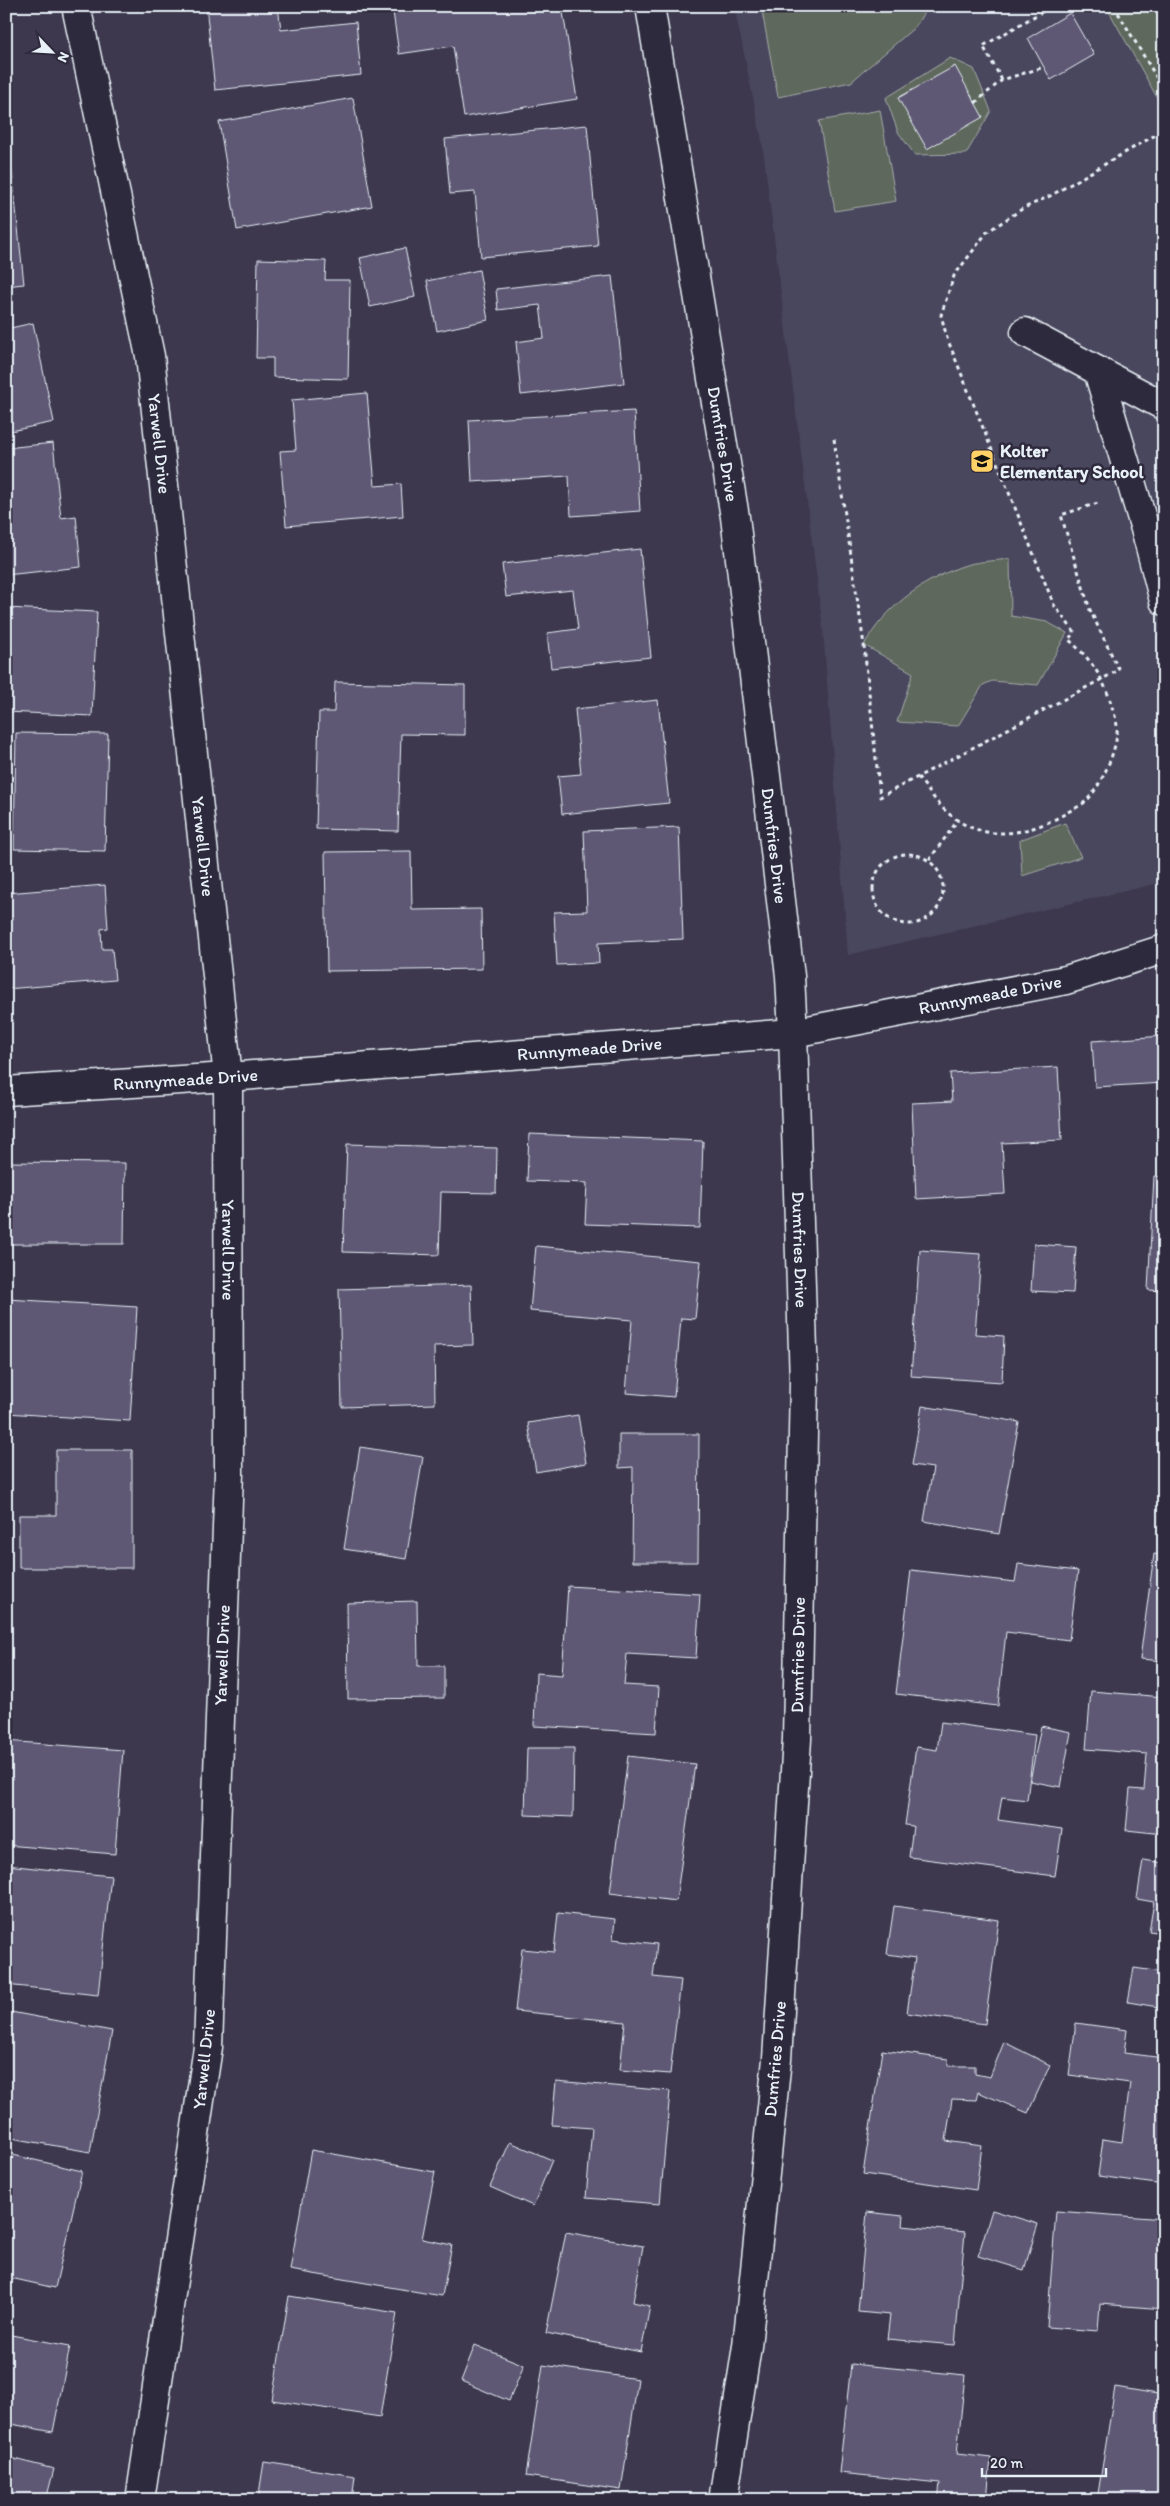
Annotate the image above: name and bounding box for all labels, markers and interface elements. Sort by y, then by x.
north arrow [28,28,78,78]
text: N [54,49,73,65]
street label: Dumfries Drive [702,385,743,503]
street label: Yarwell Drive [143,392,176,495]
place label: Kolter Elementary School [1000,440,1144,483]
school or university icon: Kolter Elementary School [969,448,995,474]
street label: Dumfries Drive [757,786,792,905]
street label: Yarwell Drive [187,795,219,898]
street label: Runnymeade Drive [917,970,1064,1019]
street label: Runnymeade Drive [516,1032,663,1065]
street label: Runnymeade Drive [112,1064,259,1095]
street label: Dumfries Drive [787,1191,813,1308]
street label: Yarwell Drive [217,1200,240,1301]
street label: Dumfries Drive [786,1597,810,1713]
street label: Yarwell Drive [209,1604,235,1706]
street label: Dumfries Drive [759,2000,791,2118]
street label: Yarwell Drive [188,2008,220,2110]
scale bar [982,2446,1106,2478]
text: 20 m [990,2454,1024,2472]

